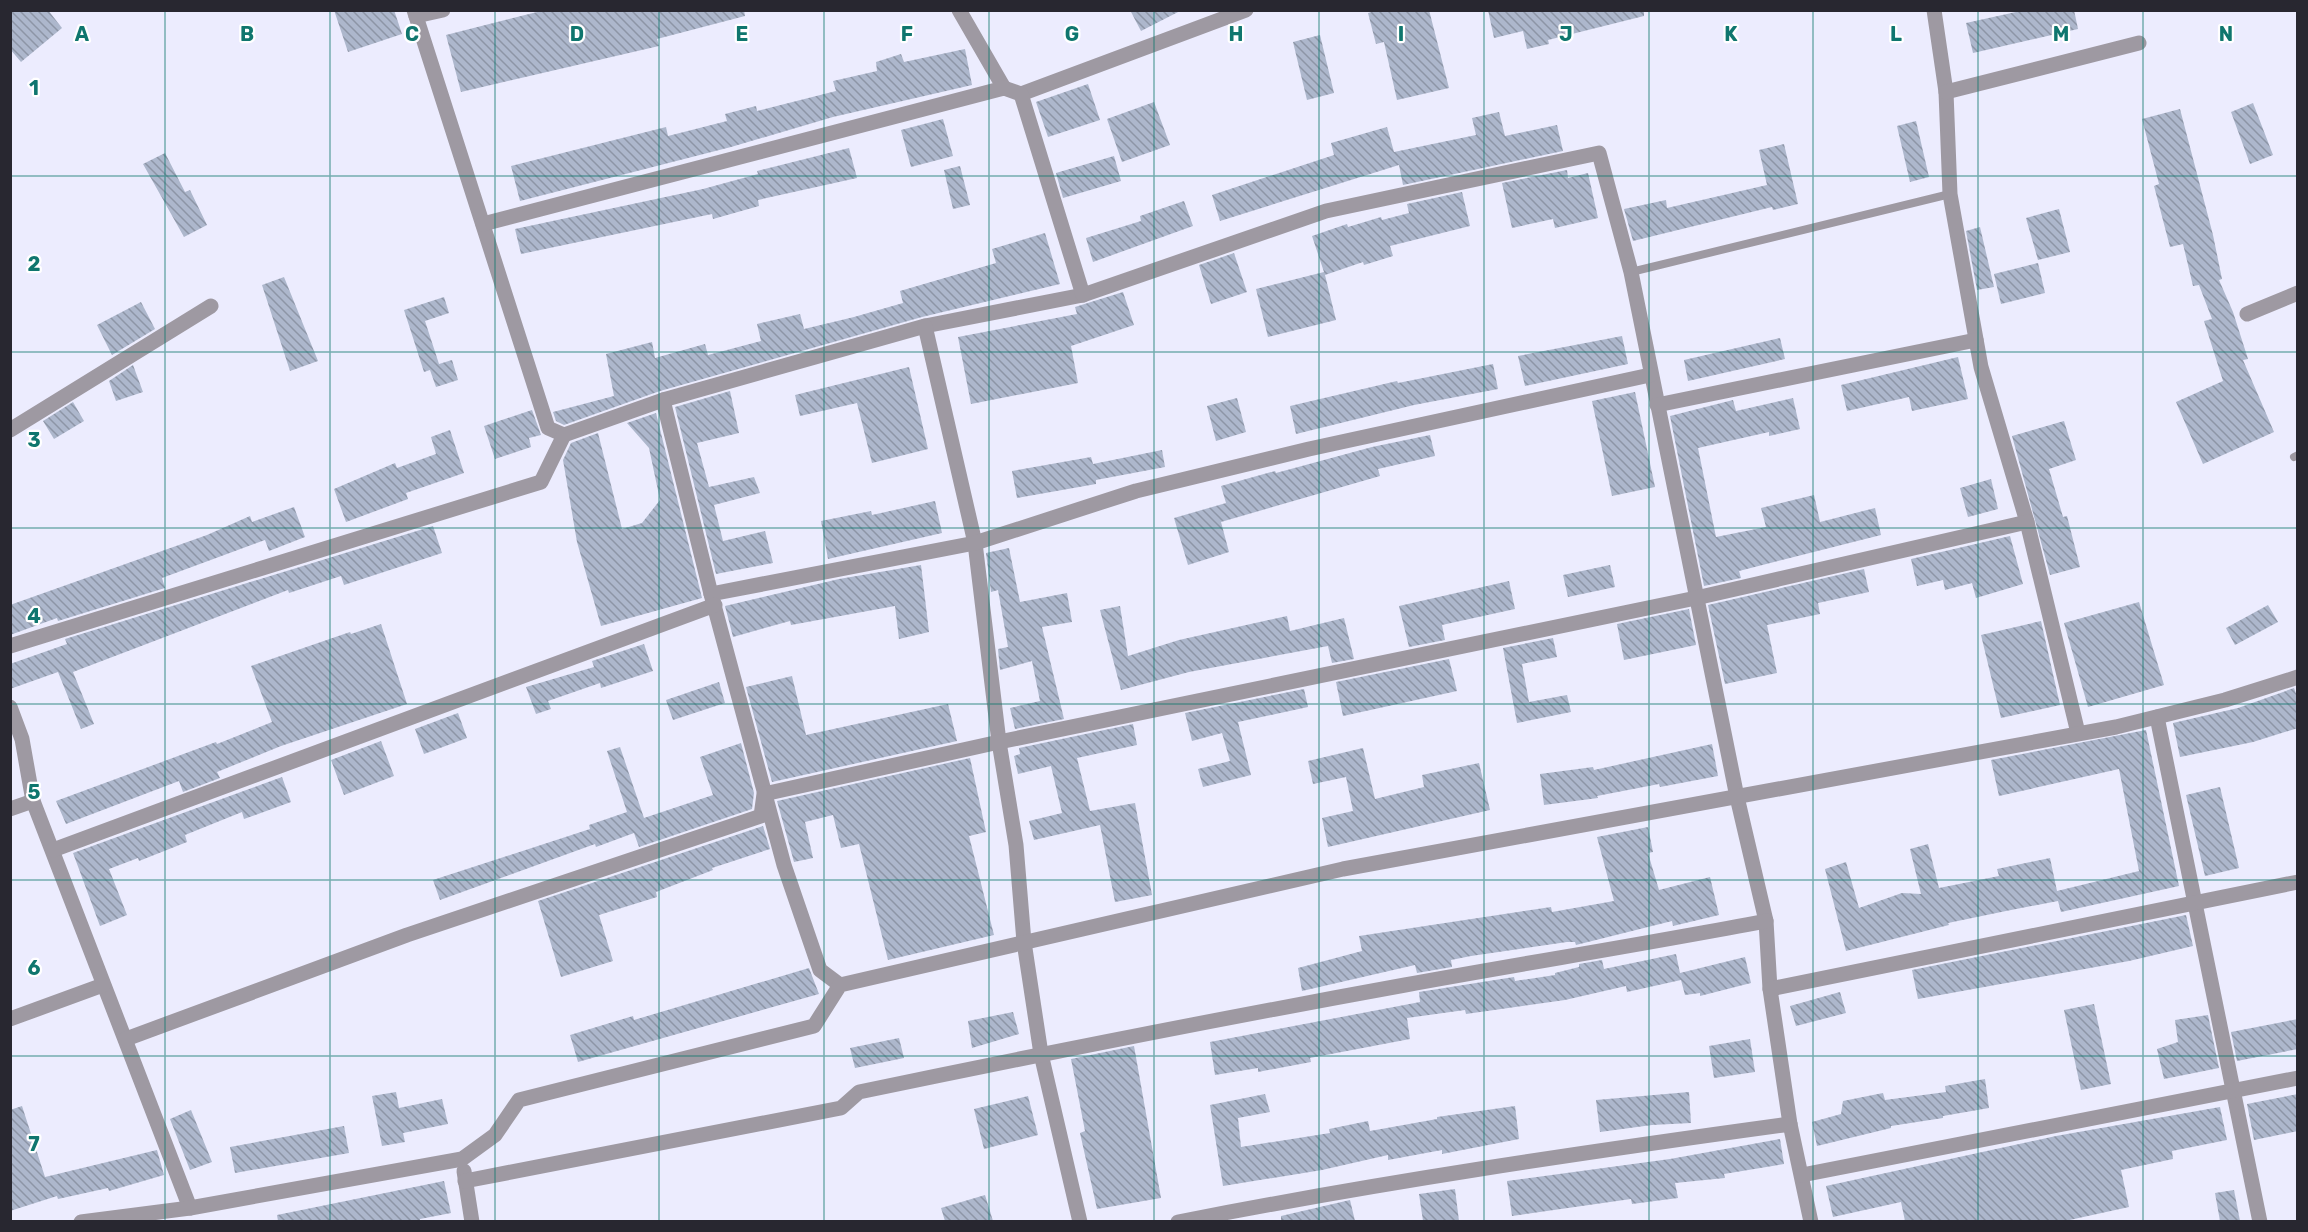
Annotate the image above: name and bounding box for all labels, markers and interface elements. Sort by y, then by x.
text: A [75,22,90,46]
text: B [240,22,254,46]
text: C [405,22,419,46]
text: D [570,22,584,46]
text: E [736,22,748,46]
text: F [901,22,913,46]
text: G [1065,22,1079,46]
text: H [1229,22,1243,46]
text: I [1398,22,1404,46]
text: J [1559,22,1573,46]
text: K [1724,22,1738,46]
text: L [1890,22,1902,46]
text: M [2053,22,2069,46]
text: N [2219,22,2233,46]
text: 1 [29,76,39,100]
text: 2 [28,252,41,276]
text: 3 [27,428,41,452]
text: 4 [27,604,41,628]
text: 5 [28,780,41,804]
text: 6 [27,956,41,980]
text: 7 [28,1132,40,1156]

